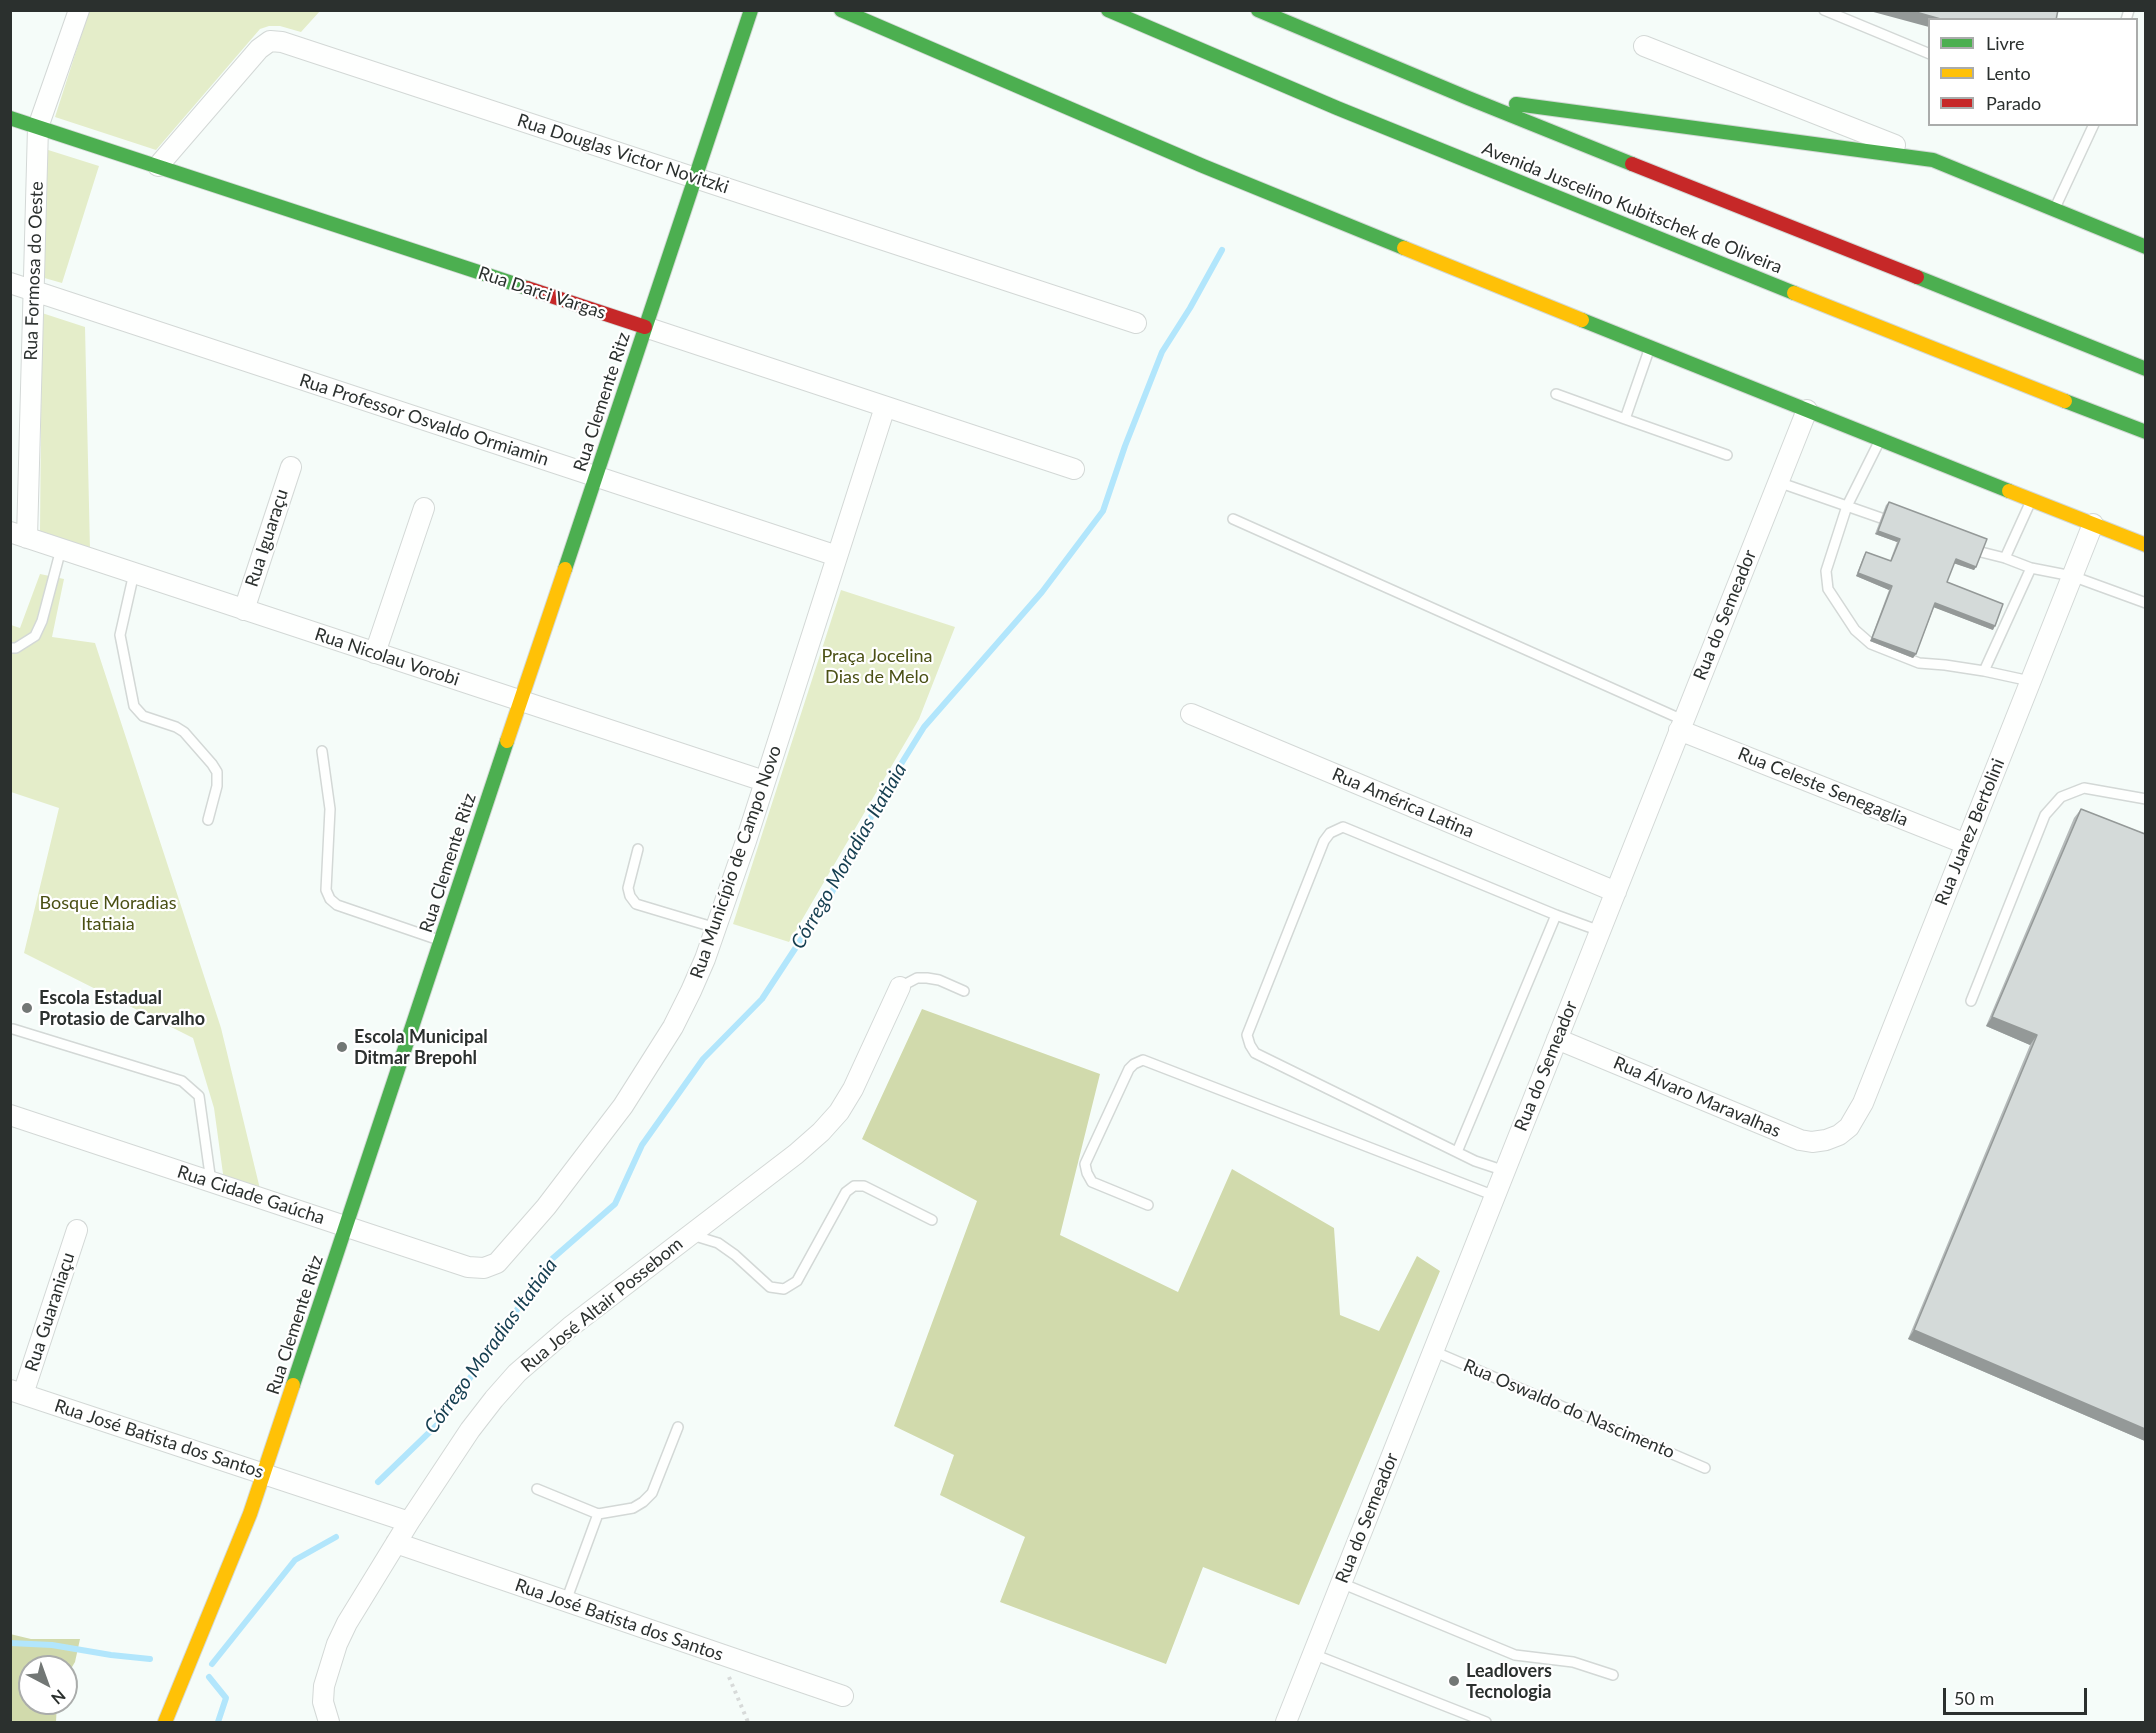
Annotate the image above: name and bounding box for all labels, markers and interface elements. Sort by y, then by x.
legend [1928,18,2138,126]
text: Livre [1986,32,2025,54]
text: Lento [1986,62,2031,84]
text: Parado [1986,92,2041,114]
street label: Rua Douglas Victor Novitzki [514,110,732,198]
street label: Avenida Juscelino Kubitschek de Oliveira [1479,138,1785,278]
street label: Rua Formosa do Oeste [20,181,48,361]
street label: Rua Darci Vargas [475,262,609,324]
street label: Rua Clemente Ritz [569,330,635,474]
street label: Rua Professor Osvaldo Ormiamin [297,369,551,471]
street label: Rua Iguaraçu [241,486,293,590]
street label: Rua do Semeador [1689,547,1761,683]
street label: Rua Nicolau Vorobi [312,623,462,691]
park label: Praça Jocelina Dias de Melo [821,645,933,688]
street label: Rua Município de Campo Novo [686,743,786,981]
street label: Rua Celeste Senegaglia [1735,743,1911,831]
street label: Rua Juarez Bertolini [1931,755,2009,909]
water label: Córrego Moradias Itatiaia [786,759,912,953]
street label: Rua América Latina [1329,763,1477,843]
street label: Rua Clemente Ritz [415,791,481,935]
park label: Bosque Moradias Itatiaia [40,892,176,934]
place label: Escola Estadual Protasio de Carvalho [39,987,205,1030]
street label: Rua do Semeador [1510,998,1582,1134]
marker: Escola Estadual Protasio de Carvalho [20,1001,34,1015]
place label: Escola Municipal Ditmar Brepohl [354,1026,488,1068]
marker: Escola Municipal Ditmar Brepohl [335,1040,349,1054]
street label: Rua Álvaro Maravalhas [1610,1052,1784,1142]
street label: Rua Cidade Gaúcha [175,1161,327,1229]
street label: Rua José Altair Possebom [517,1233,687,1377]
street label: Rua Guaraniaçu [21,1250,79,1374]
street label: Rua Clemente Ritz [262,1253,328,1397]
water label: Córrego Moradias Itatiaia [419,1254,563,1438]
street label: Rua Oswaldo do Nascimento [1460,1355,1678,1463]
street label: Rua José Batista dos Santos [52,1395,266,1483]
street label: Rua do Semeador [1331,1450,1403,1586]
street label: Rua José Batista dos Santos [512,1574,726,1666]
north arrow [18,1655,78,1715]
place label: Leadlovers Tecnologia [1466,1660,1552,1702]
marker: Leadlovers Tecnologia [1447,1674,1461,1688]
scale bar [1946,1676,2090,1714]
text: N [48,1686,70,1709]
text: 50 m [1954,1687,1994,1709]

